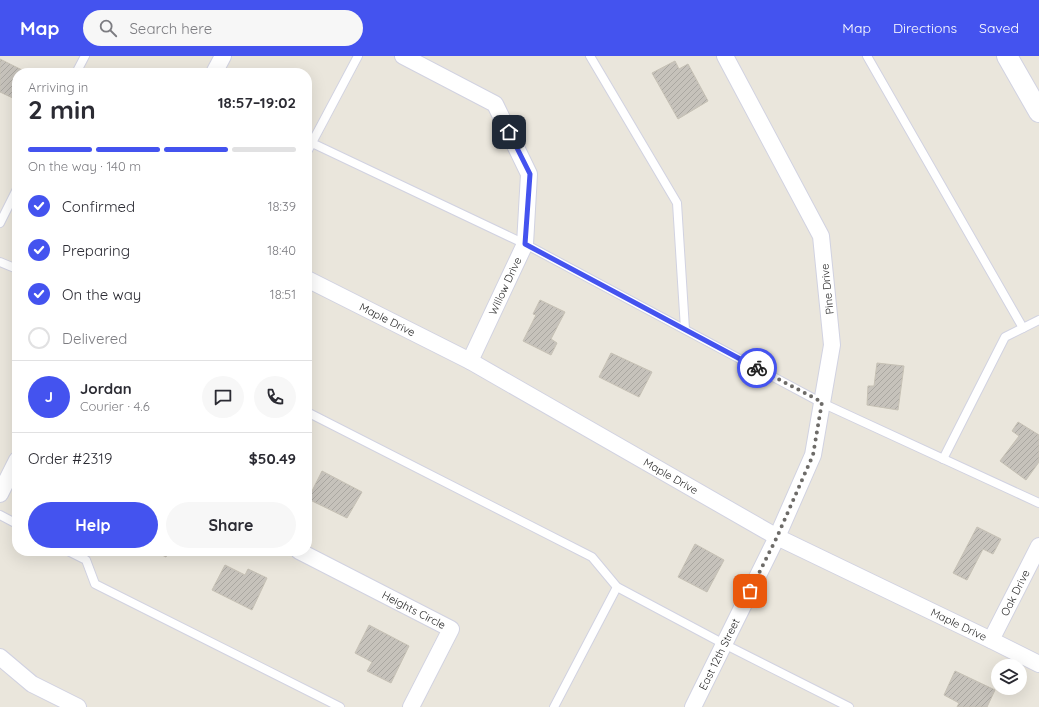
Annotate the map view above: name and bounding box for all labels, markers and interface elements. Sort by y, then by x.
search box [83,10,363,46]
text: Map [20,16,59,40]
icon: search [97,17,119,39]
text: Search here [129,19,212,38]
text: Map [842,19,871,37]
text: Directions [893,19,957,37]
text: Saved [979,19,1019,37]
text: Arriving in [28,79,88,95]
text: 2 min [28,93,96,126]
text: 18:57–19:02 [218,93,296,112]
pin [492,115,526,149]
icon: home [498,121,520,143]
text: On the way · 140 m [28,158,141,174]
icon: check [28,195,50,217]
text: Confirmed [62,197,135,216]
text: 18:39 [268,198,296,214]
icon: check [28,239,50,261]
text: Preparing [62,241,130,260]
text: 18:40 [267,242,296,258]
street label: Willow Drive [485,255,525,317]
street label: Pine Drive [817,263,837,315]
icon: check [28,283,50,305]
text: On the way [62,285,141,304]
text: 18:51 [270,286,296,302]
street label: Maple Drive [357,300,418,339]
text: Delivered [62,329,127,348]
courier [737,348,777,388]
icon: bike [746,357,768,379]
button: chat [202,376,244,418]
button: phone [254,376,296,418]
text: Jordan [80,379,132,398]
text: J [45,387,53,406]
text: Courier · 4.6 [80,398,150,414]
text: Order #2319 [28,449,112,468]
text: $50.49 [249,449,296,468]
street label: Maple Drive [641,455,701,497]
button: Help [28,502,158,548]
button: Share [166,502,296,548]
street label: Oak Drive [997,567,1033,618]
pin [733,574,767,608]
icon: bag [739,580,761,602]
street label: Heights Circle [380,588,448,632]
street label: Maple Drive [928,605,989,644]
street label: East 12th Street [696,616,743,692]
map controls [991,659,1027,695]
button: layers [991,659,1027,695]

